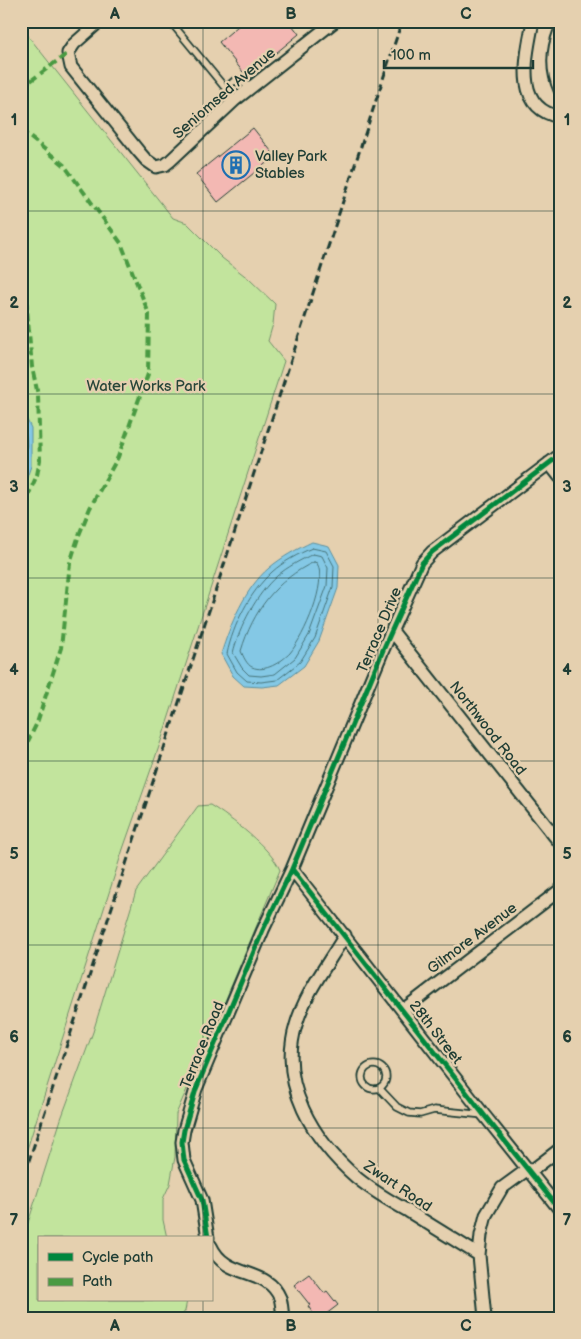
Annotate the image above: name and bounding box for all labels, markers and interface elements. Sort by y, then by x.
text: A [109,5,120,24]
text: B [285,5,297,24]
text: C [460,5,472,24]
scale bar [384,38,532,70]
street label: Seniomsed Avenue [169,43,280,143]
text: 100 m [391,46,431,65]
text: 1 [11,111,17,130]
text: 1 [564,111,570,130]
place label: Valley Park Stables [255,147,328,183]
building icon: Valley Park Stables [221,150,251,180]
text: 2 [9,294,19,313]
text: 2 [562,294,572,313]
park label: Water Works Park [87,377,206,396]
text: 3 [9,478,19,497]
text: 3 [562,478,572,497]
street label: Terrace Drive [353,584,406,676]
text: 4 [9,661,19,680]
text: 4 [562,661,572,680]
street label: Northwood Road [445,678,530,779]
text: 5 [9,845,19,864]
text: 5 [562,845,572,864]
street label: Gilmore Avenue [424,898,521,978]
street label: 28th Street [405,997,467,1068]
street label: Terrace Road [176,999,229,1092]
text: 6 [9,1028,19,1047]
text: 6 [562,1028,572,1047]
street label: Zwart Road [359,1156,435,1216]
text: 7 [10,1211,19,1230]
text: 7 [563,1211,572,1230]
legend [38,1236,212,1302]
text: Cycle path [82,1248,153,1267]
text: Path [82,1272,112,1291]
text: A [109,1317,120,1336]
text: B [285,1317,297,1336]
text: C [460,1317,472,1336]

